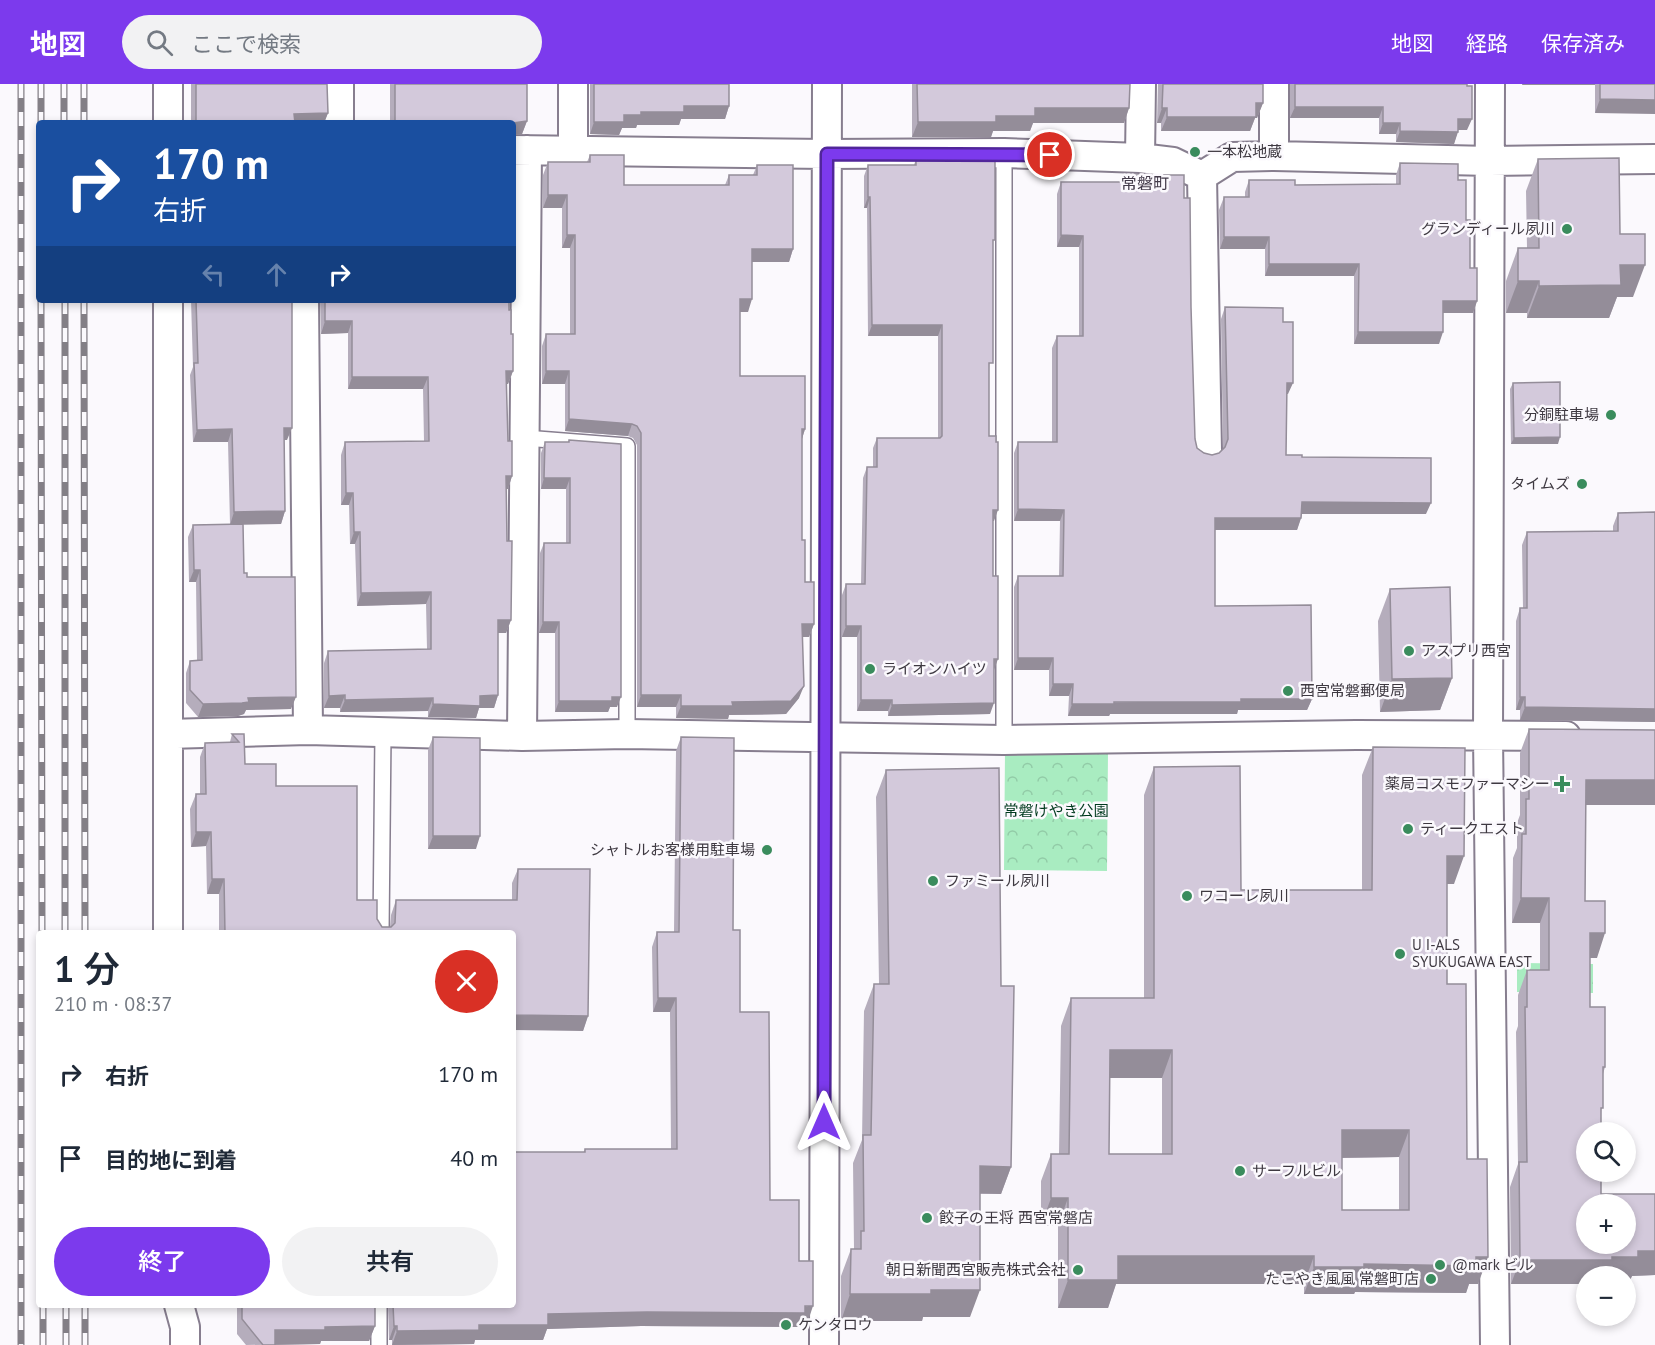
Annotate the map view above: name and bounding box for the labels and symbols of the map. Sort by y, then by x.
pin [1024,129,1075,180]
place label: 一本松地蔵 [1207,142,1282,161]
marker: 一本松地蔵 [1188,145,1202,159]
district label: 常磐町 [1121,173,1169,193]
place label: グランディール夙川 [1421,219,1555,238]
marker: グランディール夙川 [1560,222,1574,236]
place label: 分銅駐車場 [1524,405,1599,424]
marker: 分銅駐車場 [1604,408,1618,422]
place label: タイムズ [1510,474,1570,493]
marker: タイムズ [1575,477,1589,491]
place label: アスプリ西宮 [1421,641,1511,660]
marker: アスプリ西宮 [1402,644,1416,658]
place label: ライオンハイツ [882,659,987,678]
marker: ライオンハイツ [863,662,877,676]
place label: 西宮常磐郵便局 [1300,681,1405,700]
marker: 西宮常磐郵便局 [1281,684,1295,698]
place label: 薬局コスモファーマシー [1385,774,1550,793]
marker: 薬局コスモファーマシー [1555,777,1569,791]
park label: 常磐けやき公園 [1003,801,1109,820]
place label: ティークエスト [1420,819,1524,838]
marker: ティークエスト [1401,822,1415,836]
place label: シャトルお客様用駐車場 [590,840,755,859]
marker: シャトルお客様用駐車場 [760,843,774,857]
place label: ファミール夙川 [945,871,1050,890]
marker: ファミール夙川 [926,874,940,888]
place label: ワコーレ夙川 [1199,886,1289,905]
marker: ワコーレ夙川 [1180,889,1194,903]
place label: U I-ALS SYUKUGAWA EAST [1412,935,1533,971]
marker: U I-ALS SYUKUGAWA EAST [1393,947,1407,961]
position arrow [792,1090,856,1154]
place label: サーフルビル [1252,1161,1341,1180]
marker: サーフルビル [1233,1164,1247,1178]
place label: 餃子の王将 西宮常磐店 [939,1208,1093,1227]
marker: 餃子の王将 西宮常磐店 [920,1211,934,1225]
place label: @mark ビル [1452,1255,1533,1274]
marker: @mark ビル [1433,1258,1447,1272]
place label: 朝日新聞西宮販売株式会社 [886,1260,1066,1279]
marker: 朝日新聞西宮販売株式会社 [1071,1263,1085,1277]
place label: たこやき風風 常磐町店 [1265,1269,1419,1288]
marker: たこやき風風 常磐町店 [1424,1272,1438,1286]
place label: ケンタロウ [798,1315,873,1334]
marker: ケンタロウ [779,1318,793,1332]

